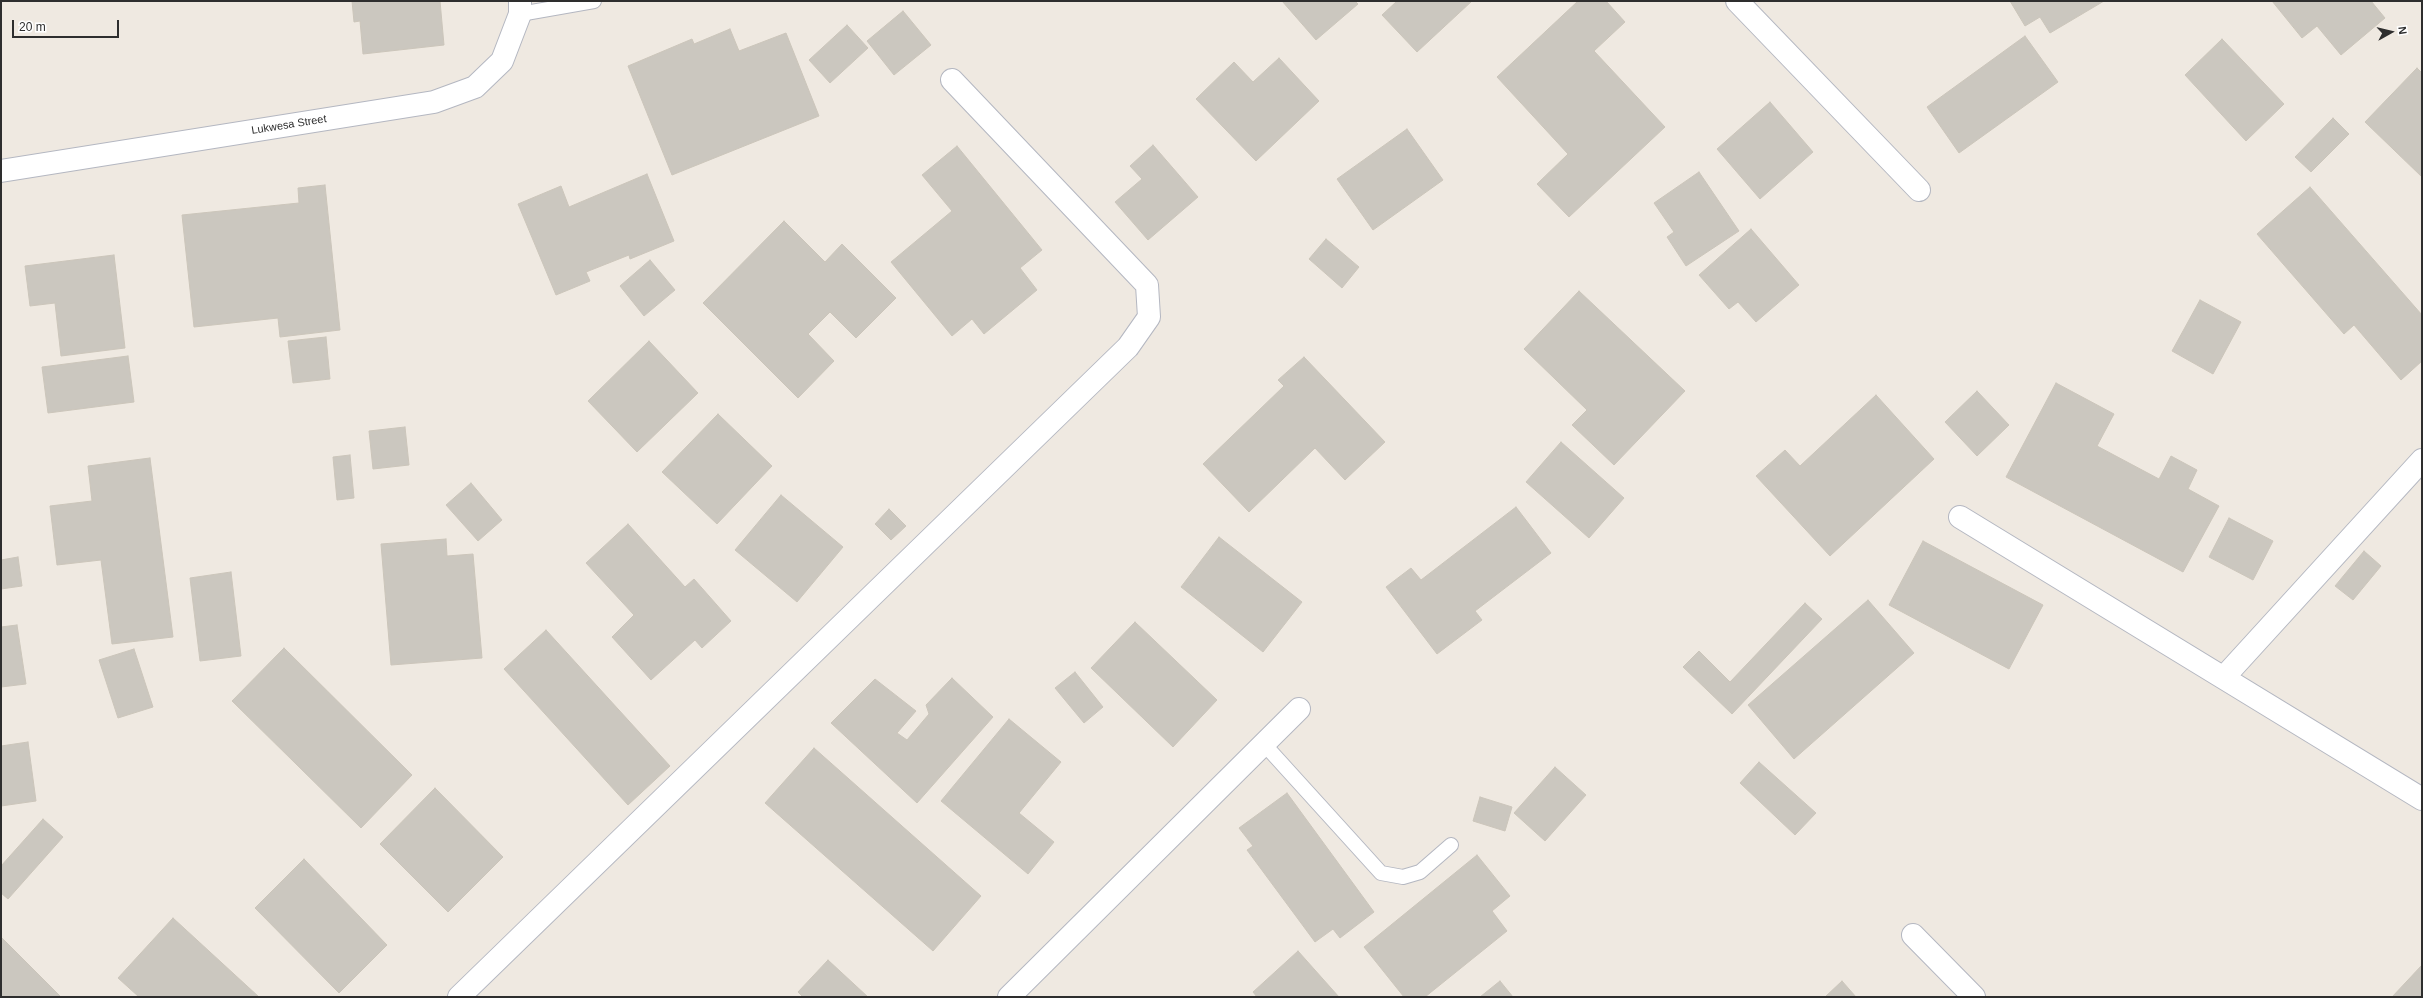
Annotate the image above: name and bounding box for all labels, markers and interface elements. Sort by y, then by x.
scale bar [14,12,121,38]
north arrow [2371,12,2411,52]
text: 20 m [19,20,46,34]
text: N [2396,26,2409,35]
street label: Lukwesa Street [251,113,327,137]

